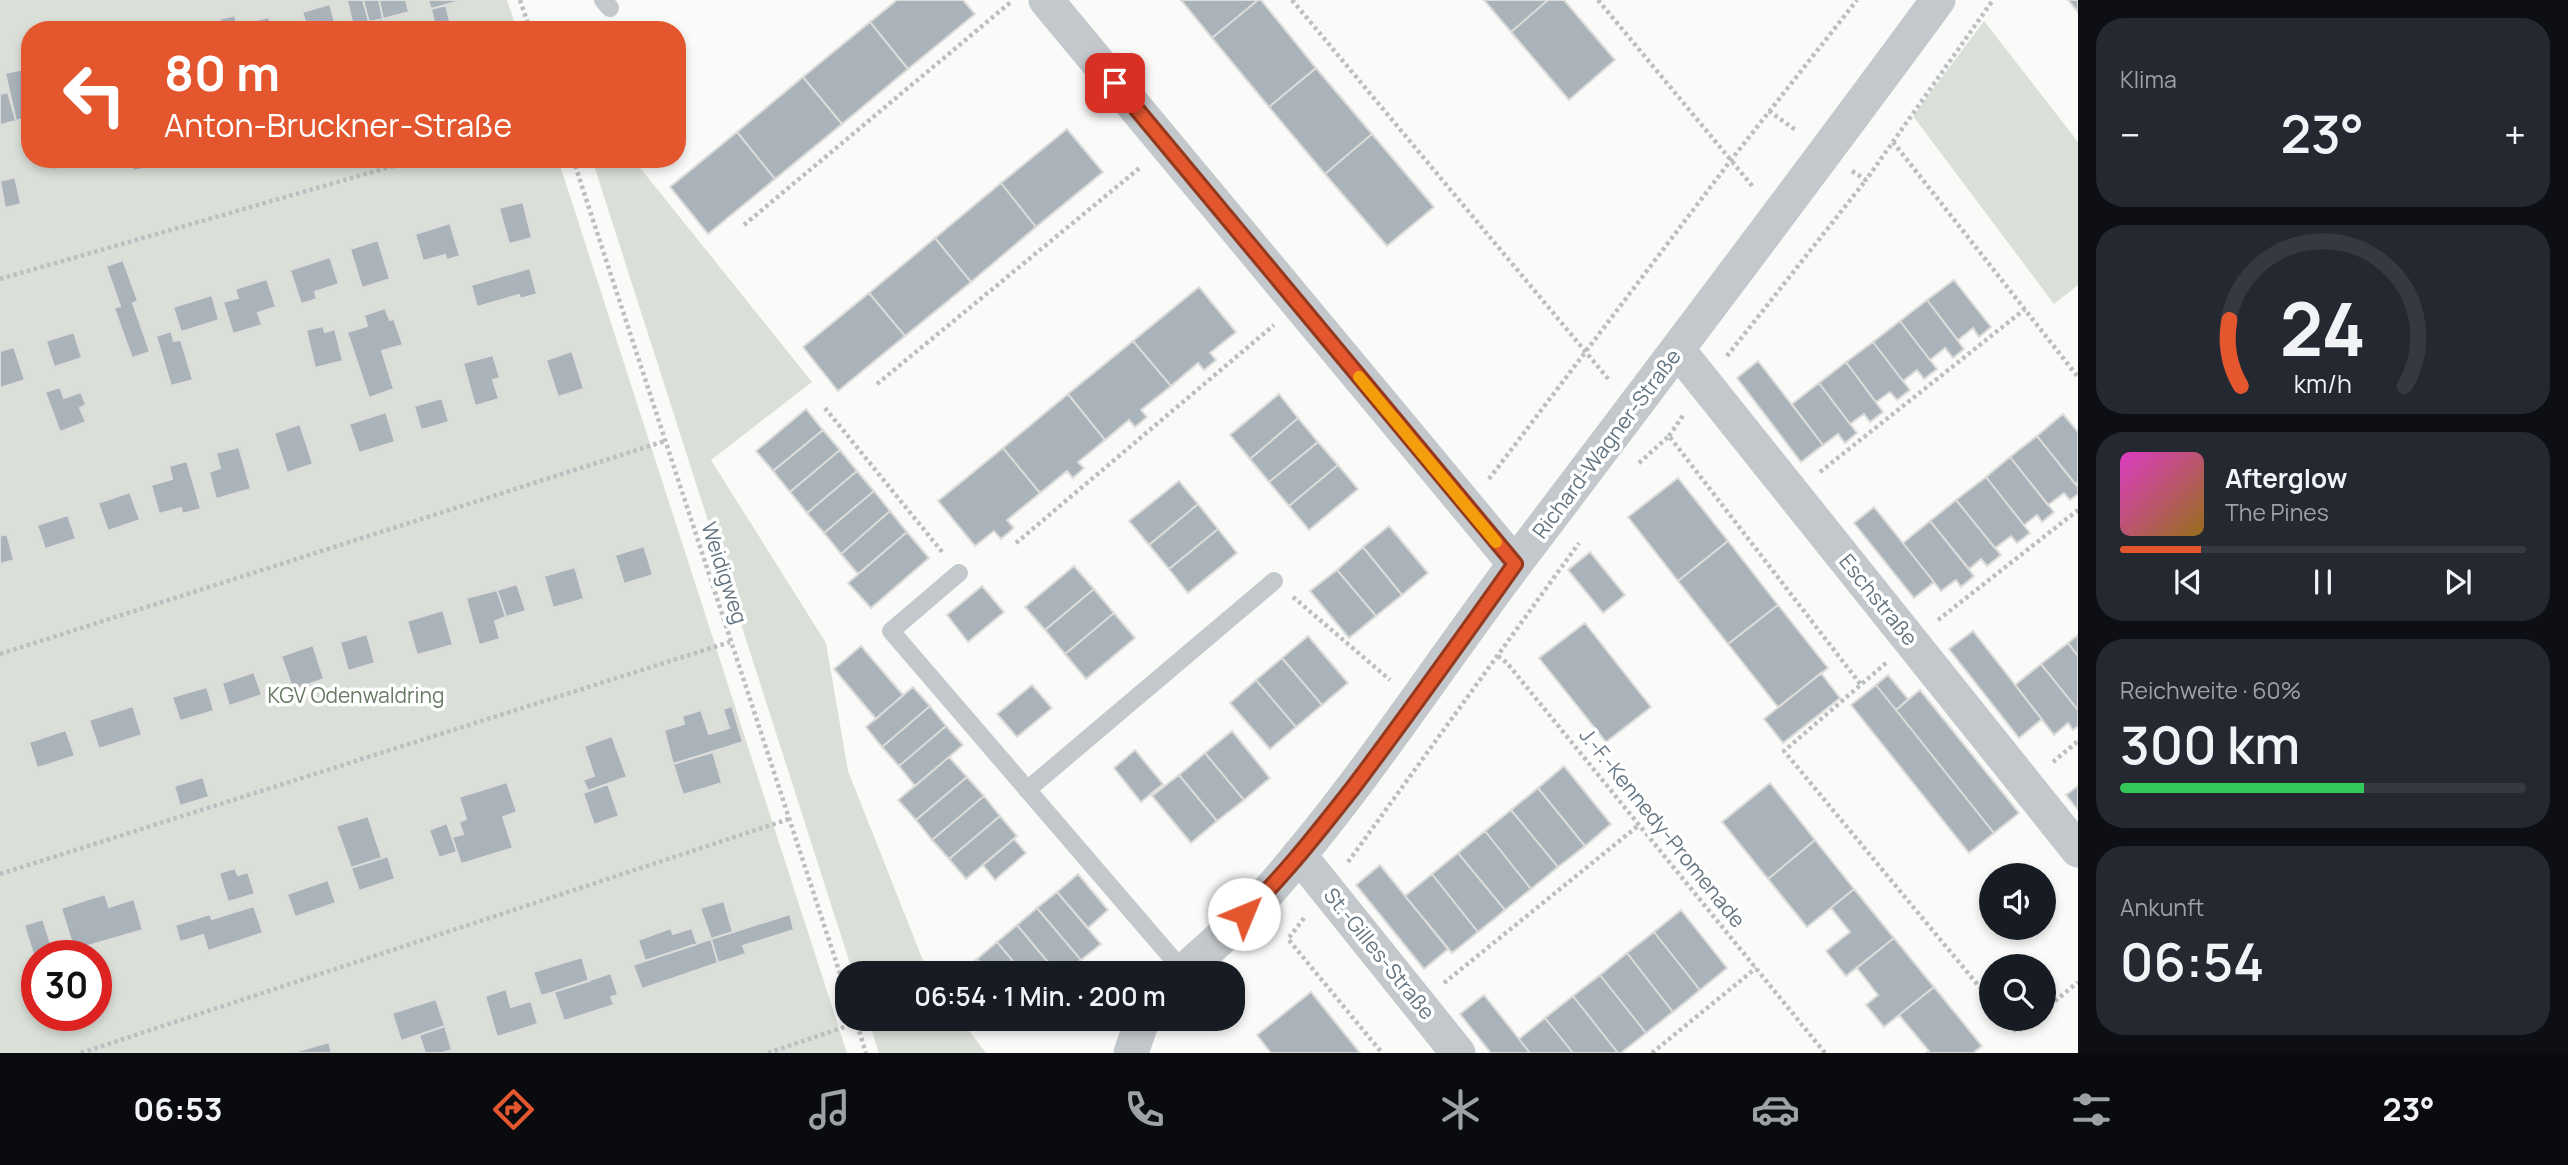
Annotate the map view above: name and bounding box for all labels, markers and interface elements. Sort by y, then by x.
text: 80 m [164,39,280,106]
icon: left [49,49,140,140]
pin [1085,53,1145,113]
text: Klima [2120,63,2177,95]
icon: arrive [1096,64,1134,102]
text: 23° [2280,98,2364,169]
text: Anton-Bruckner-Straße [164,103,512,147]
text: − [2120,108,2141,160]
text: + [2504,108,2526,160]
text: 24 [2280,278,2366,378]
street label: Richard-Wagner-Straße [1526,343,1687,544]
text: km/h [2294,365,2352,400]
text: Afterglow [2225,460,2347,496]
text: The Pines [2225,496,2329,528]
street label: Weidigweg [695,518,755,627]
street label: Eschstraße [1833,548,1924,651]
icon: previous [2169,563,2207,601]
icon: pause [2304,563,2342,601]
icon: next [2439,563,2477,601]
text: Reichweite · 60% [2120,674,2301,706]
park label: KGV Odenwaldring [268,681,444,709]
text: 300 km [2120,709,2300,780]
street label: J.-F.-Kennedy-Promenade [1573,722,1752,933]
map controls [1979,863,2056,1031]
button: sound [1979,863,2056,940]
position arrow [1207,877,1281,951]
street label: St.-Gilles-Straße [1318,882,1442,1025]
text: Ankunft [2120,891,2204,923]
text: 06:54 [2120,926,2264,997]
speed limit sign: 30 [21,940,112,1031]
button: search [1979,954,2056,1031]
text: 06:54 · 1 Min. · 200 m [914,978,1166,1014]
icon: directions [489,1085,538,1134]
icon: music [805,1085,854,1134]
icon: phone [1120,1085,1169,1134]
icon: climate [1436,1085,1485,1134]
icon: car [1751,1085,1800,1134]
icon: filters [2067,1085,2116,1134]
text: 06:53 [133,1087,223,1131]
text: 23° [2383,1087,2435,1131]

